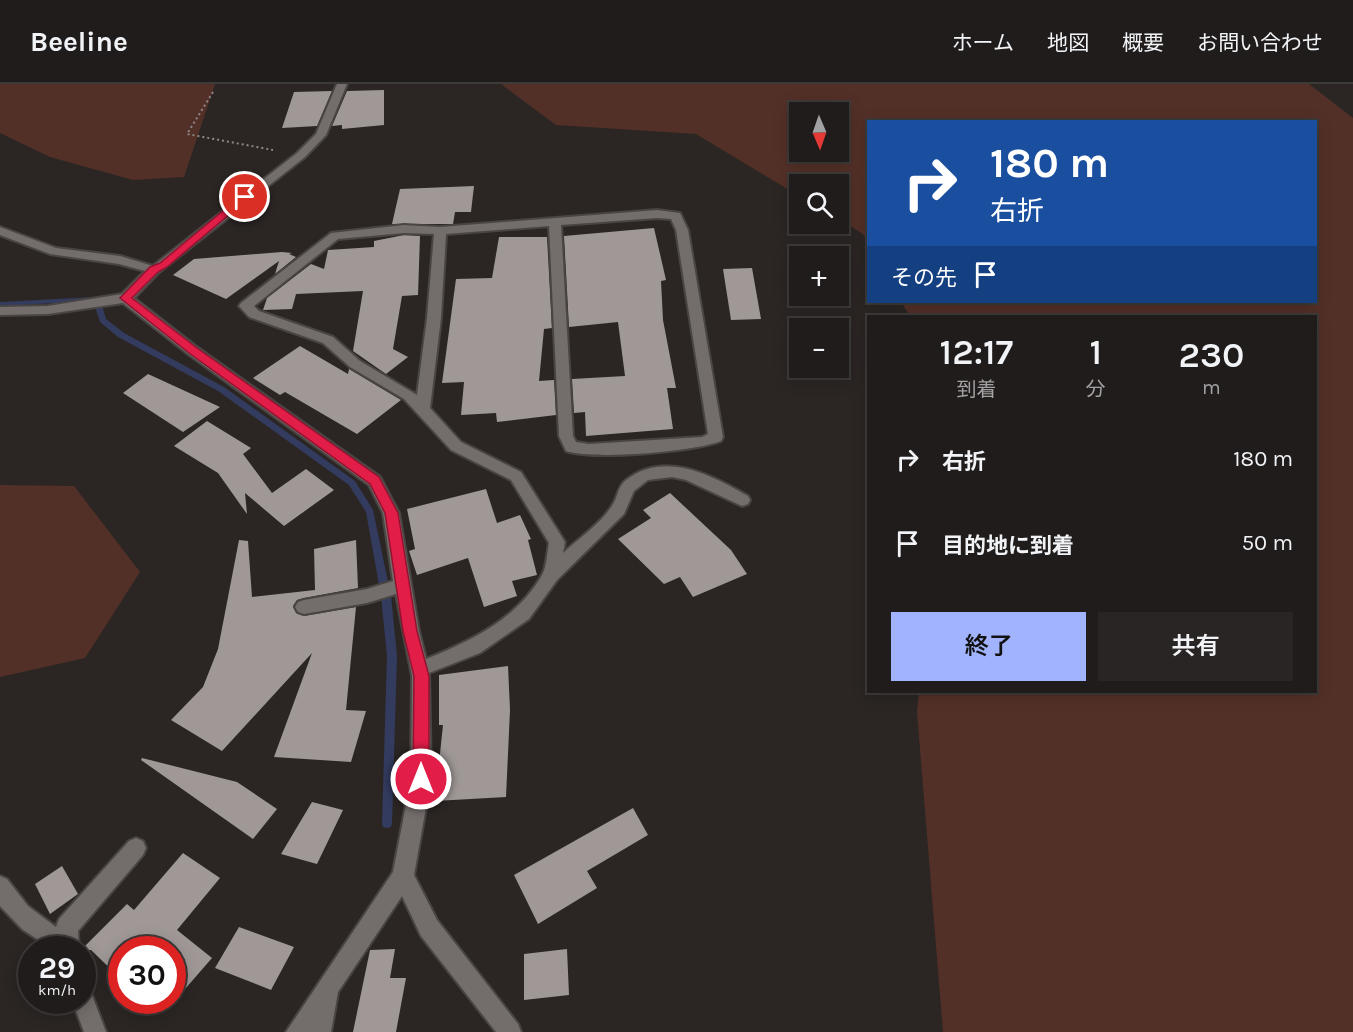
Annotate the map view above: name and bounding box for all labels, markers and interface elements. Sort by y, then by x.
text: Beeline [30,25,128,58]
text: ホーム [952,31,1014,55]
text: 地図 [1047,31,1089,55]
text: 概要 [1122,31,1164,55]
text: お問い合わせ [1197,31,1323,55]
north arrow [789,102,849,162]
map controls [789,102,849,378]
text: 180 m [990,138,1109,188]
icon: right [891,144,969,222]
pin [219,171,270,222]
button: search [789,174,849,234]
icon: arrive [228,180,261,213]
text: 右折 [990,195,1044,227]
button: + [789,246,849,306]
icon: arrive [969,258,1002,291]
text: その先 [891,265,957,291]
button: − [789,318,849,378]
text: 12:17 [940,331,1013,373]
text: 1 [1090,331,1102,373]
text: 230 [1178,334,1244,376]
text: m [1202,376,1221,399]
text: 到着 [956,378,996,401]
text: 分 [1086,378,1106,401]
icon: right [891,443,924,476]
text: 180 m [1233,446,1293,472]
text: 右折 [942,449,986,475]
icon: arrive [891,527,924,560]
text: 50 m [1242,530,1293,556]
text: 目的地に到着 [942,533,1074,559]
button: 終了 [891,612,1086,681]
button: 共有 [1098,612,1293,681]
position arrow [389,747,453,811]
speed limit sign: 30 [108,936,186,1014]
text: 29 [39,950,75,986]
text: km/h [38,981,76,999]

